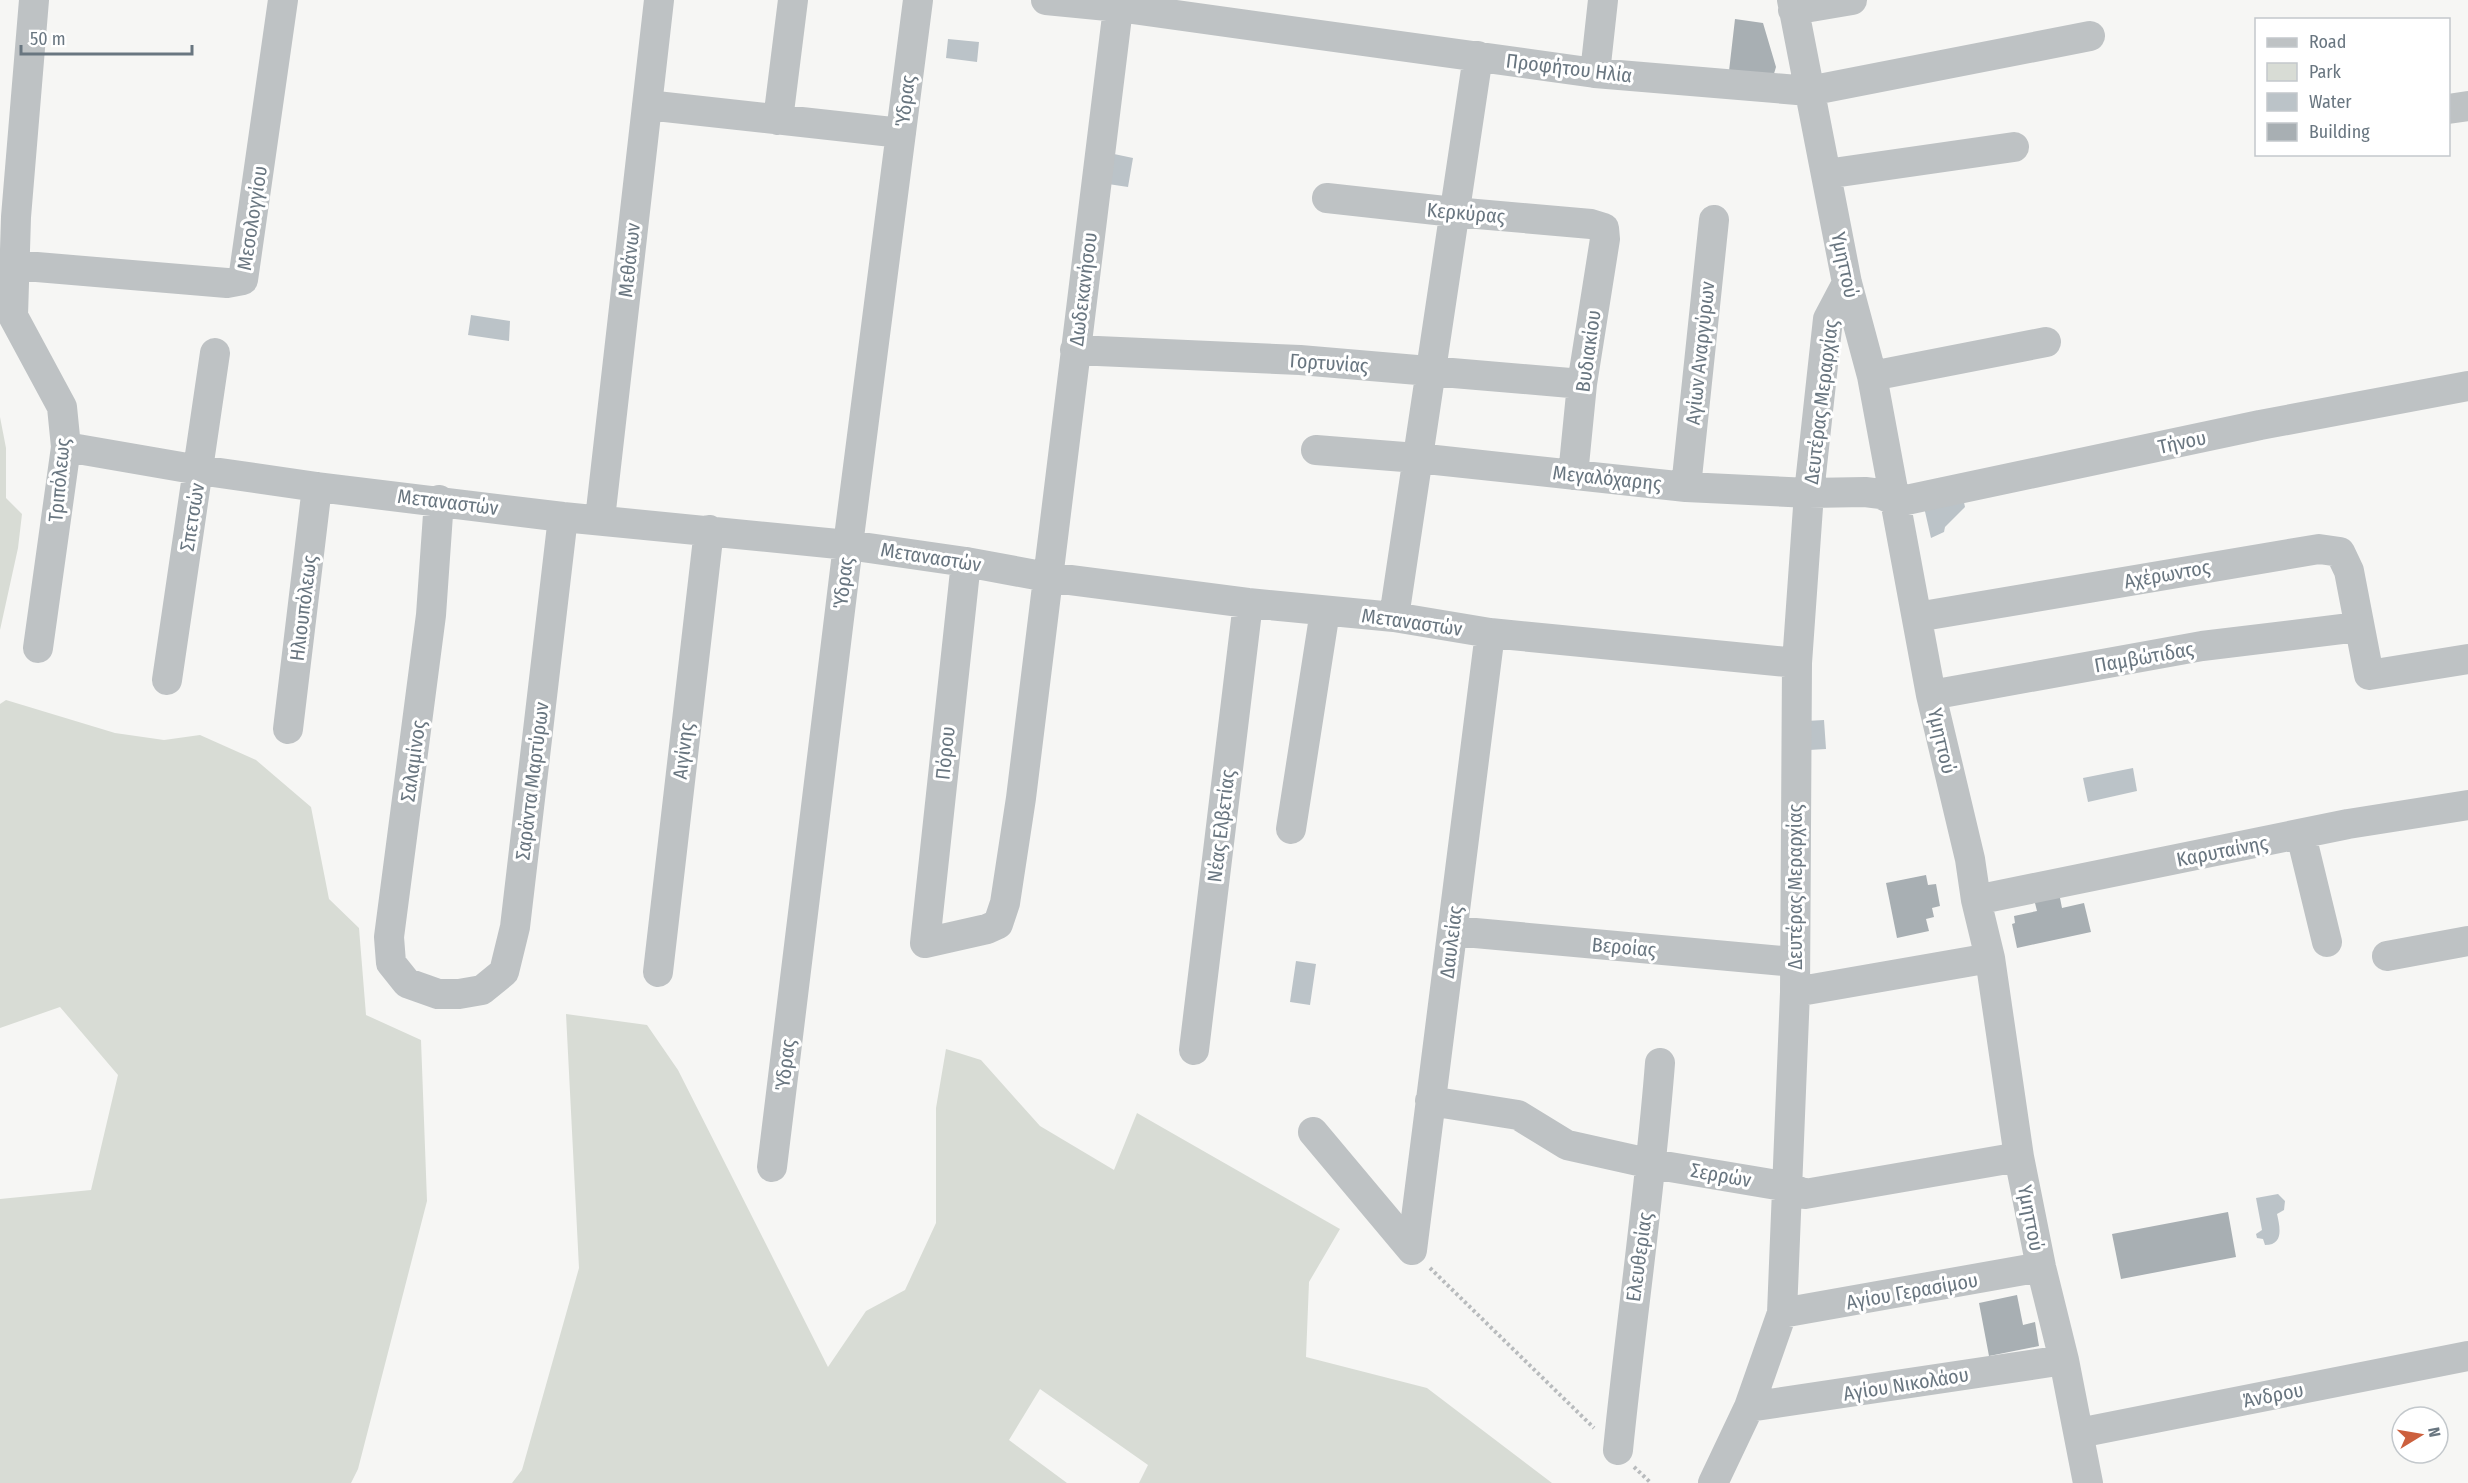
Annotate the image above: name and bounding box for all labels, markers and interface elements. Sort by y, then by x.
scale bar [21,18,192,56]
legend [2255,18,2450,156]
text: 50 m [30,28,66,50]
text: Road [2309,31,2346,53]
street label: Προφήτου Ηλία [1505,48,1633,88]
text: Park [2309,61,2342,83]
street label: Ύδρας [890,73,920,128]
text: Water [2309,91,2352,113]
text: Building [2309,121,2370,143]
street label: Μεσολογγίου [232,164,272,272]
street label: Κερκύρας [1426,198,1507,228]
street label: Μεθάνων [613,221,645,298]
street label: Υμηττού [1826,230,1864,300]
street label: Δωδεκανήσου [1064,231,1102,347]
street label: Αγίων Αναργύρων [1681,280,1719,426]
street label: Βυδιακίου [1570,308,1606,394]
street label: Δευτέρας Μεραρχίας [1799,318,1843,486]
street label: Γορτυνίας [1289,348,1370,378]
street label: Τήνου [2156,425,2208,459]
street label: Τριπόλεως [43,437,75,523]
street label: Μεγαλόχαρης [1551,460,1663,496]
street label: Σπετσών [175,481,209,553]
street label: Μεταναστών [396,484,500,520]
street label: Μεταναστών [879,537,983,577]
street label: Ηλιουπόλεως [285,553,321,662]
street label: Ύδρας [828,555,858,610]
street label: Αχέρωντος [2122,555,2212,593]
street label: Μεταναστών [1360,603,1464,641]
street label: Παμβώτιδας [2093,636,2196,678]
street label: Σαράντα Μαρτύρων [510,700,554,861]
street label: Υμηττού [1923,706,1961,776]
street label: Σαλαμίνος [395,718,431,803]
street label: Αιγίνης [668,721,698,781]
street label: Πόρου [930,725,960,781]
street label: Νέας Ελβετίας [1202,768,1240,884]
street label: Δευτέρας Μεραρχίας [1783,804,1807,970]
street label: Καρυταίνης [2174,830,2270,872]
street label: Δαυλείας [1435,904,1467,980]
street label: Βεροίας [1591,932,1658,962]
street label: Ύδρας [770,1037,800,1092]
street label: Σερρών [1689,1158,1753,1192]
street label: Υμηττού [2013,1183,2049,1253]
street label: Ελευθερίας [1621,1210,1657,1303]
street label: Αγίου Γερασίμου [1844,1268,1980,1314]
street label: Αγίου Νικολάου [1842,1362,1970,1406]
street label: Άνδρου [2241,1377,2305,1413]
north arrow [2390,1405,2450,1465]
text: N [2424,1426,2444,1439]

